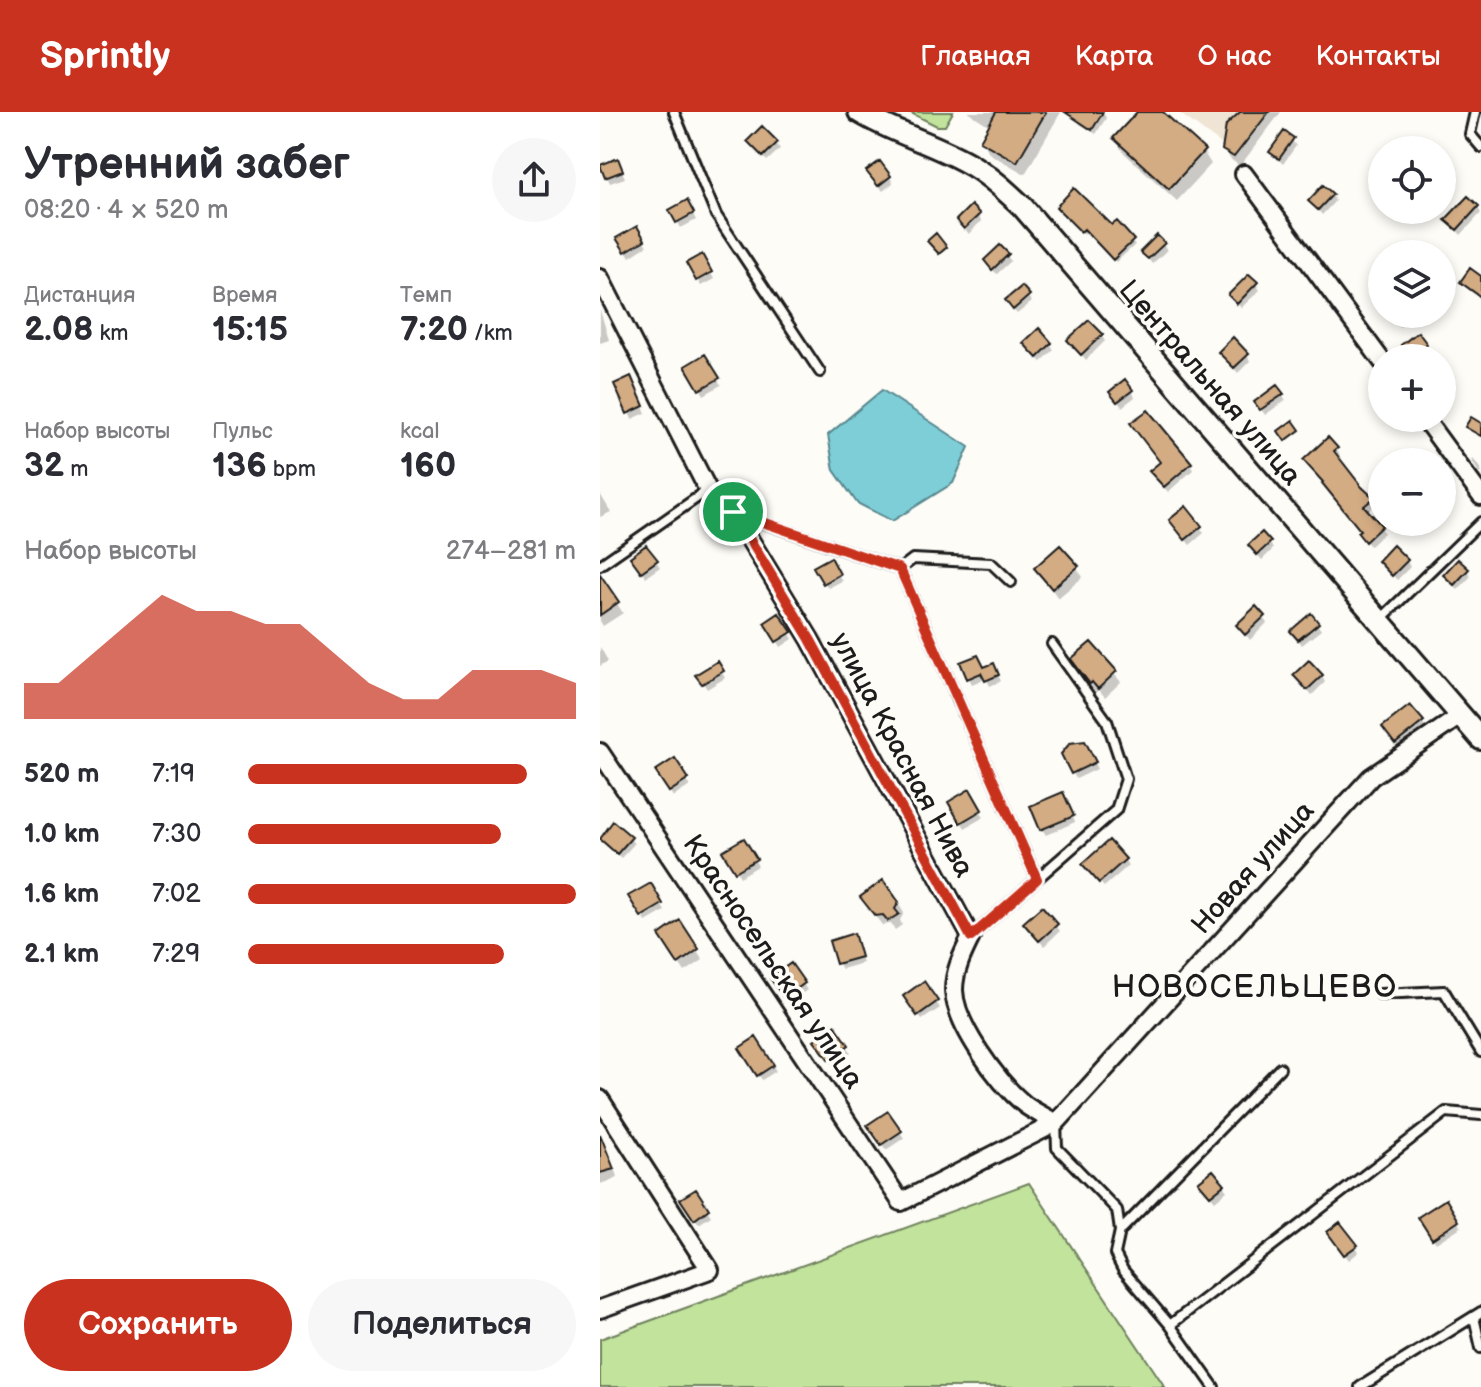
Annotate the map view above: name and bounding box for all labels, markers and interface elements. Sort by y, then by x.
text: Sprintly [40,34,170,79]
text: Главная [920,40,1031,73]
text: Карта [1075,40,1154,73]
text: О нас [1198,40,1271,73]
text: Контакты [1315,40,1441,73]
map controls [1368,136,1456,536]
button: locate [1368,136,1456,224]
text: Утренний забег [24,138,350,191]
button: share [492,138,576,222]
text: 08:20 · 4 × 520 m [24,195,229,226]
button: layers [1368,240,1456,328]
street label: Центральная улица [1112,274,1308,493]
text: Дистанция [24,282,135,309]
text: Время [212,282,277,309]
text: Темп [400,282,452,309]
text: 2.08 [24,309,93,350]
text: 15:15 [212,309,288,350]
text: 7:20 [400,309,468,350]
text: km [93,320,128,347]
text: /km [468,320,513,347]
button: + [1368,344,1456,432]
text: Набор высоты [24,418,170,445]
text: Пульс [212,418,273,445]
text: kcal [400,418,439,445]
text: 32 [24,445,64,486]
text: 136 [212,445,267,486]
text: 160 [400,445,456,486]
button: − [1368,448,1456,536]
text: m [64,456,88,483]
text: bpm [267,456,316,483]
pin [699,478,767,546]
icon: arrive [711,490,755,534]
text: Набор высоты [24,536,197,567]
text: 274–281 m [446,536,576,567]
street label: улица Красная Нива [824,627,981,883]
text: 520 m [24,759,100,790]
text: 7:19 [152,759,195,790]
street label: Новая улица [1185,795,1321,941]
text: 1.0 km [24,819,100,850]
text: 7:30 [152,819,201,850]
street label: Красносельская улица [676,829,871,1096]
text: 1.6 km [24,879,99,910]
text: 7:02 [152,879,201,910]
text: 2.1 km [24,939,99,970]
text: 7:29 [152,939,200,970]
district label: НОВОСЕЛЬЦЕВО [1112,968,1398,1007]
button: Сохранить [24,1279,292,1371]
button: Поделиться [308,1279,576,1371]

